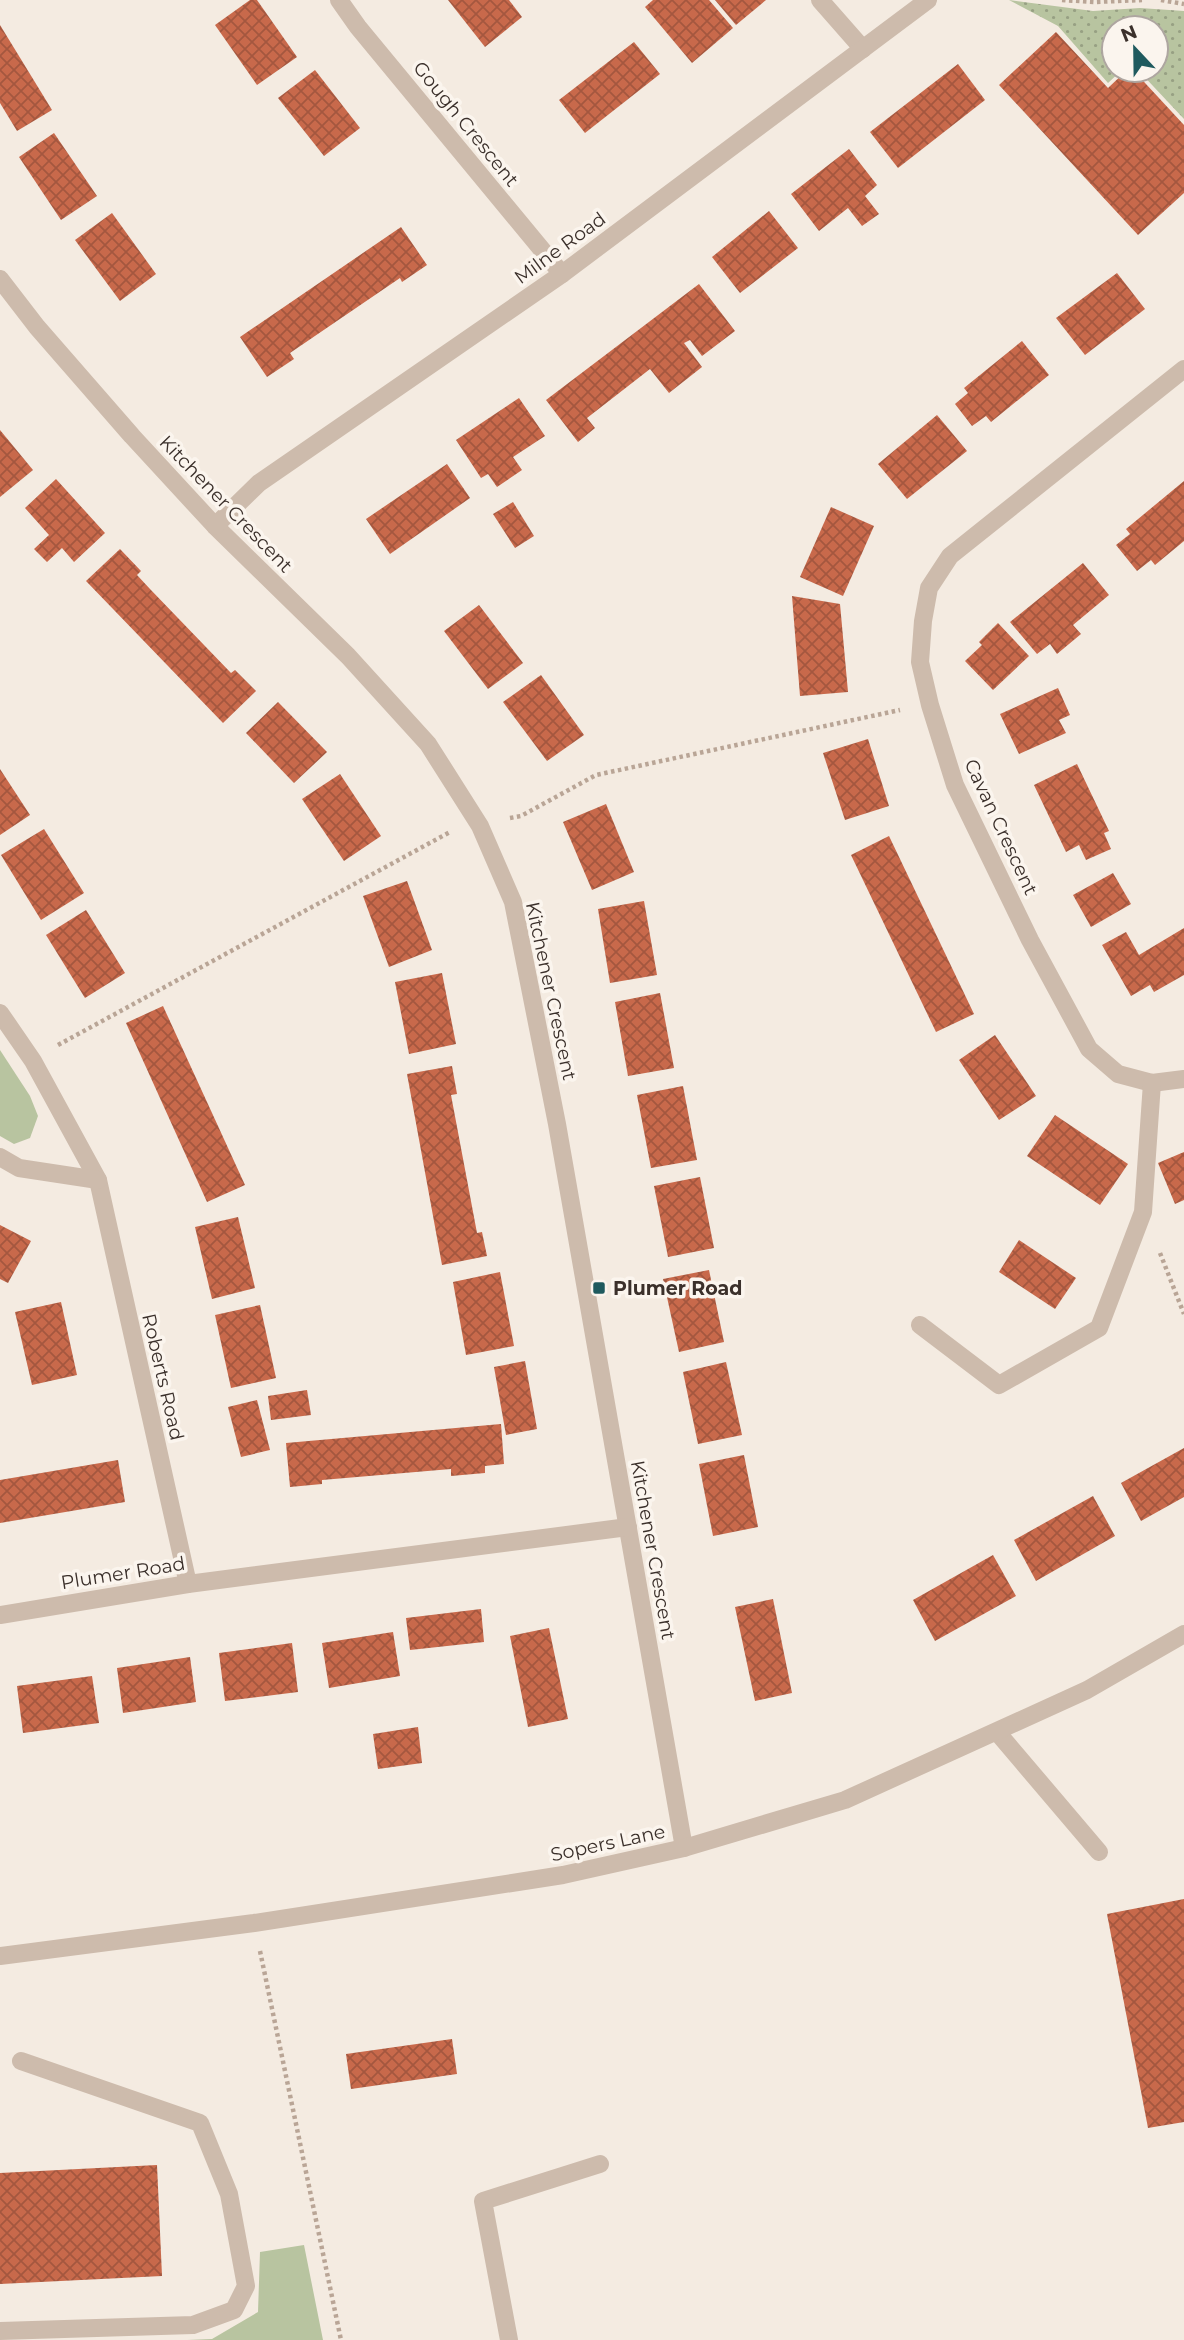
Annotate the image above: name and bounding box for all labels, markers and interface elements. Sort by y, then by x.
north arrow [1100,14,1170,84]
text: N [1117,20,1140,47]
street label: Gough Crescent [408,57,524,191]
street label: Milne Road [510,207,610,289]
street label: Kitchener Crescent [155,431,298,578]
street label: Cavan Crescent [959,755,1043,899]
street label: Kitchener Crescent [521,900,581,1083]
place label: Plumer Road [613,1277,742,1300]
marker: Plumer Road [591,1280,607,1296]
street label: Roberts Road [137,1311,189,1443]
street label: Kitchener Crescent [626,1459,680,1642]
street label: Plumer Road [59,1552,187,1594]
street label: Sopers Lane [549,1820,667,1866]

